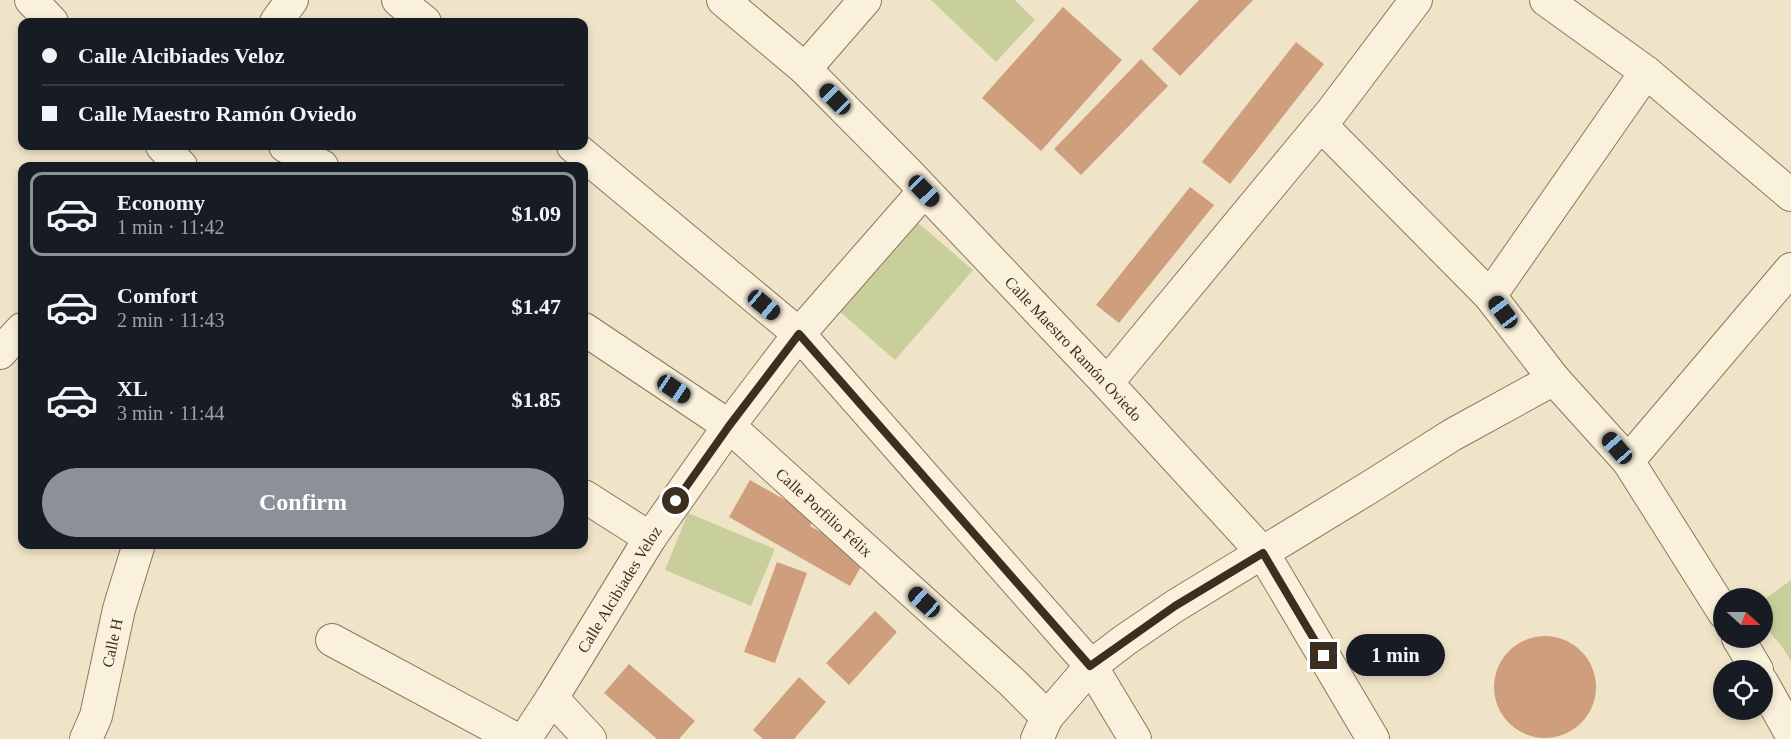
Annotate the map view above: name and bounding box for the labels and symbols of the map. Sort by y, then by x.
car [816,80,854,118]
car [905,172,943,210]
street label: Calle Maestro Ramón Oviedo [1002,273,1146,424]
car [744,287,784,323]
car [1485,292,1521,332]
car [654,371,694,407]
car [1598,429,1636,467]
street label: Calle Porfilio Félix [773,464,876,560]
route start [662,487,689,514]
street label: Calle Alcibiades Veloz [574,522,664,655]
car [905,583,943,621]
north arrow [1713,588,1773,648]
street label: Calle H [98,616,125,669]
callout: 1 min [1345,635,1444,677]
route end [1310,642,1337,669]

